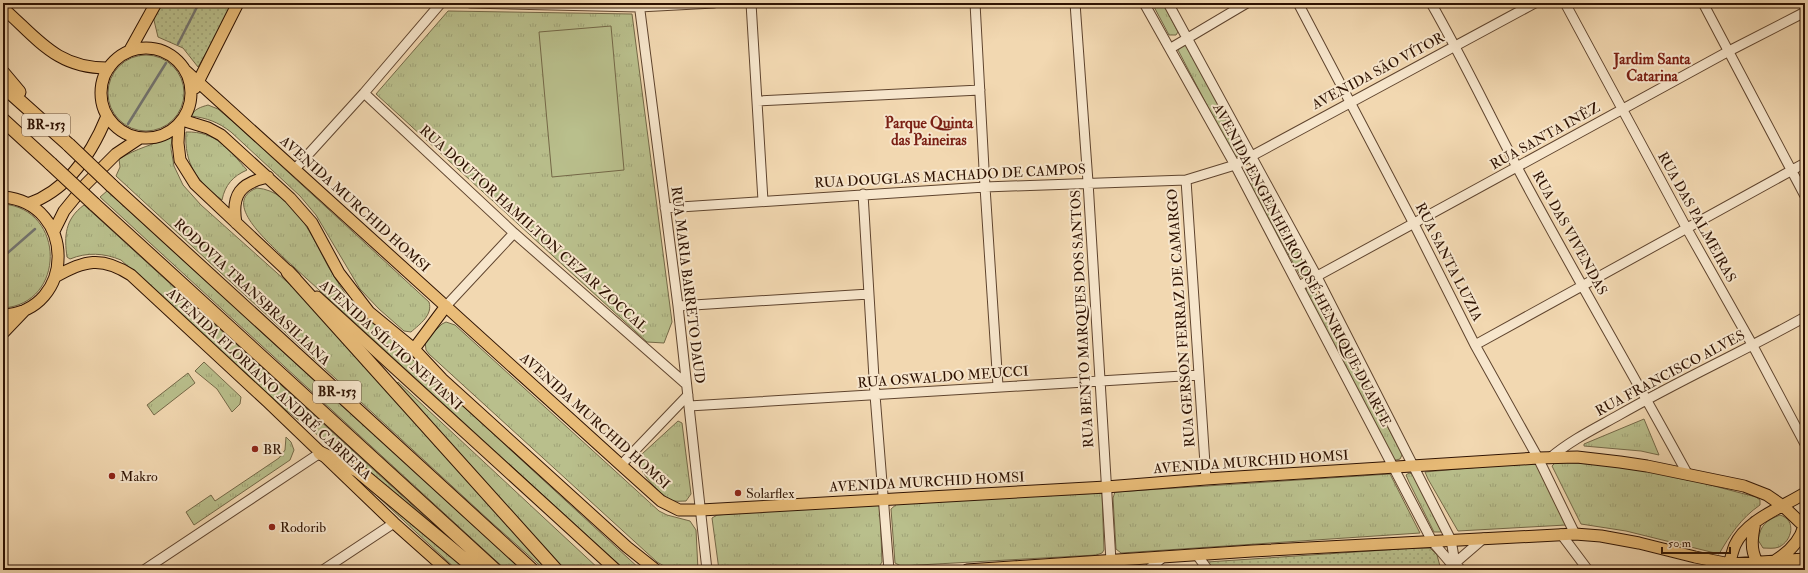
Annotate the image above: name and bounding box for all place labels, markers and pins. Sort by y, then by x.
place label: BR [263,441,282,457]
marker: BR [250,444,260,454]
place label: Makro [120,468,158,485]
marker: Makro [107,471,117,481]
place label: Solarflex [746,485,795,502]
marker: Solarflex [733,488,743,498]
place label: Rodorib [280,519,326,536]
marker: Rodorib [267,522,277,532]

